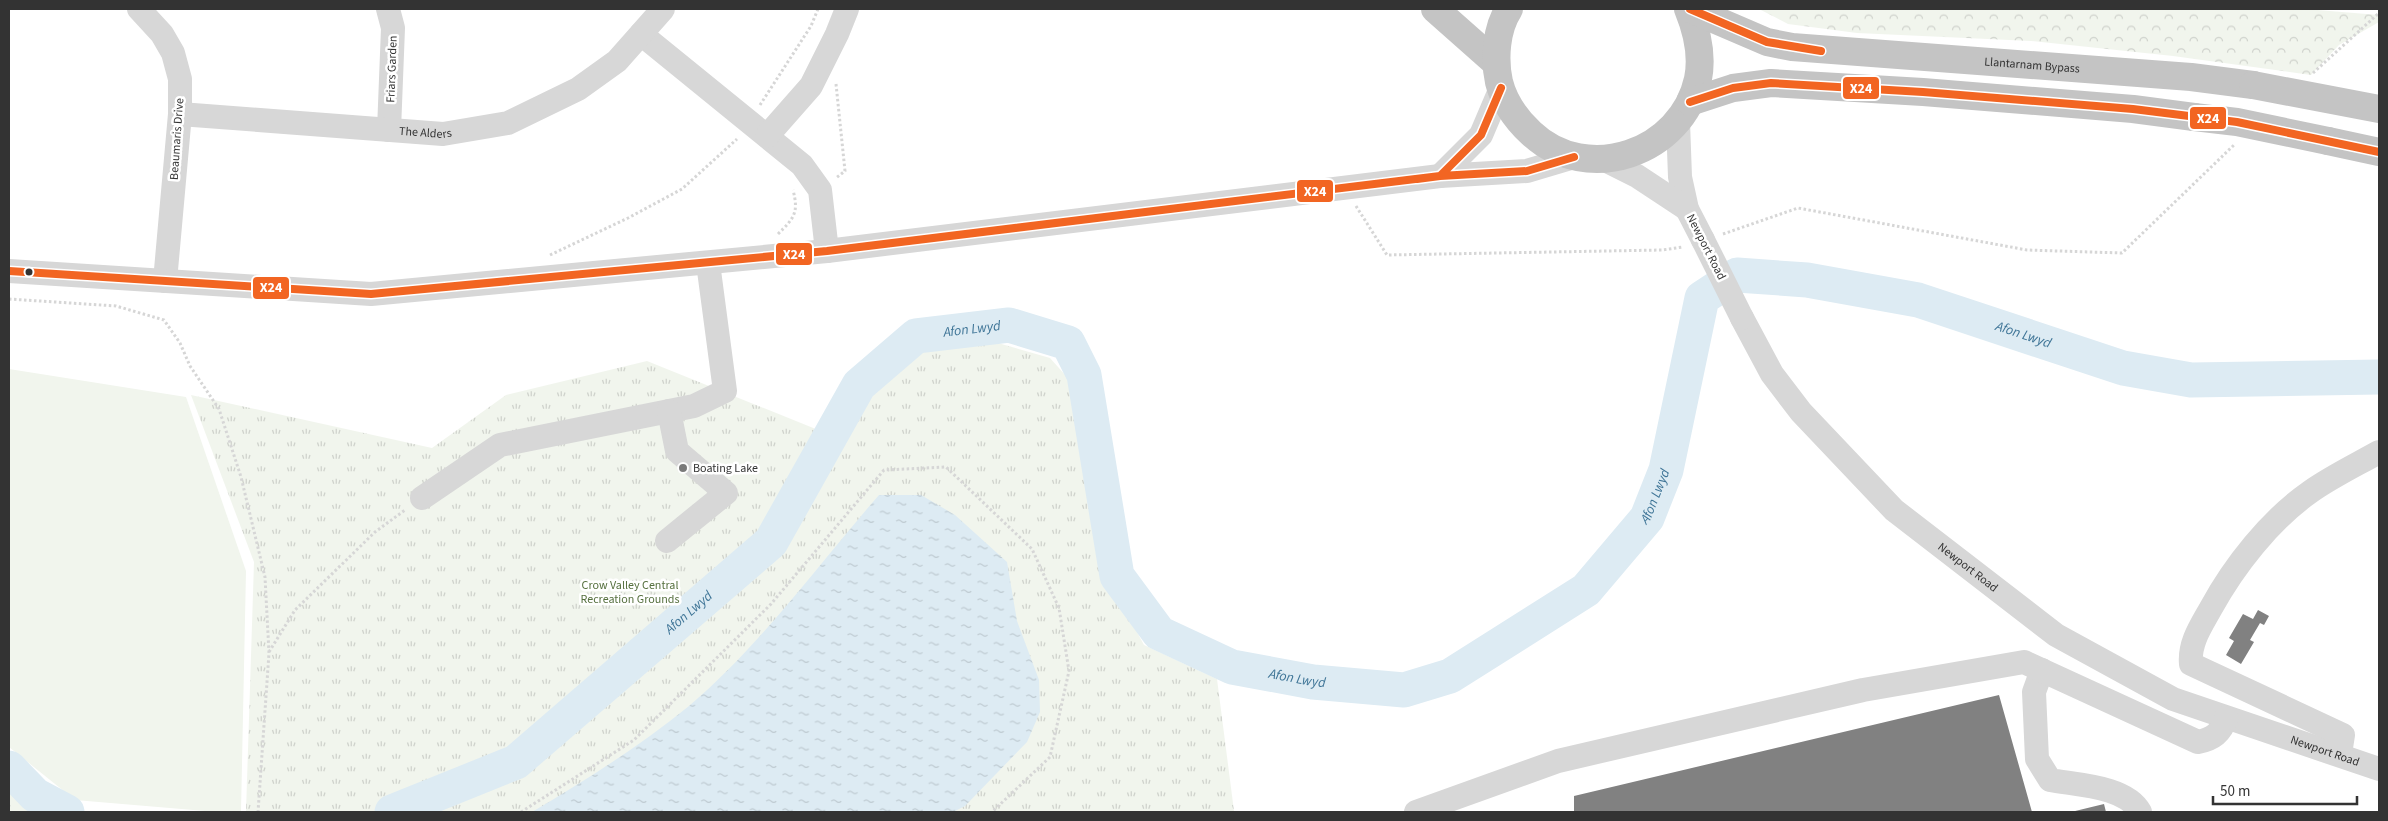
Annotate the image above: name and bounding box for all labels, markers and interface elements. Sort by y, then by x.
street label: Friars Garden [382,35,402,103]
street label: Llantarnam Bypass [1984,53,2080,77]
line badge: X24 [1842,76,1880,100]
text: X24 [1850,79,1873,99]
street label: Beaumaris Drive [166,97,188,180]
line badge: X24 [2189,106,2227,130]
text: X24 [2197,109,2220,129]
street label: The Alders [398,122,453,142]
line badge: X24 [1296,179,1334,203]
text: X24 [1304,182,1327,202]
street label: Newport Road [1682,211,1730,283]
line badge: X24 [775,242,813,266]
text: X24 [783,245,806,265]
unlabelled marker [24,267,34,277]
line badge: X24 [252,276,290,300]
text: X24 [260,278,283,298]
water label: Afon Lwyd [941,316,1002,343]
water label: Afon Lwyd [1992,316,2054,354]
place label: Boating Lake [693,460,758,477]
marker: Boating Lake [677,462,689,474]
water label: Afon Lwyd [1635,466,1676,529]
street label: Newport Road [1934,538,2002,596]
park label: Crow Valley Central Recreation Grounds [580,577,680,608]
water label: Afon Lwyd [660,586,717,640]
water label: Afon Lwyd [1266,664,1327,693]
street label: Newport Road [2288,731,2362,770]
scale bar [2213,774,2357,806]
text: 50 m [2220,781,2250,802]

